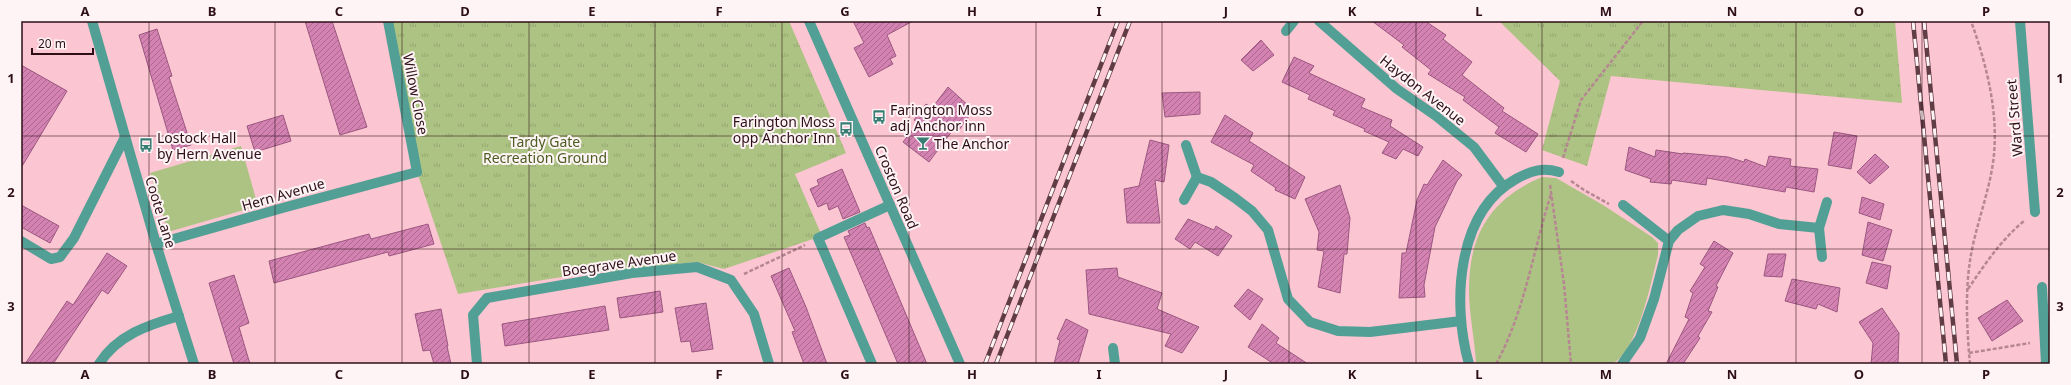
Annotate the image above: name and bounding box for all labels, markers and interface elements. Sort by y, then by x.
text: A [81,2,90,20]
text: B [208,2,216,20]
text: C [335,2,343,20]
text: D [460,2,470,20]
text: E [588,2,596,20]
text: F [715,2,723,20]
text: G [840,2,850,20]
text: H [967,2,977,20]
text: I [1096,2,1102,20]
text: J [1223,2,1228,20]
text: K [1348,2,1357,20]
text: L [1475,2,1483,20]
text: M [1600,2,1612,20]
text: N [1727,2,1737,20]
text: O [1854,2,1864,20]
text: P [1982,2,1990,20]
scale bar [32,30,93,56]
text: 20 m [38,35,66,52]
street label: Haydon Avenue [1376,51,1470,130]
street label: Willow Close [399,52,433,136]
text: 1 [7,69,15,87]
text: 1 [2056,69,2064,87]
street label: Ward Street [2001,79,2027,157]
place label: Farington Moss adj Anchor inn [890,100,992,135]
bus stop icon: Farington Moss adj Anchor inn [871,109,887,125]
place label: Farington Moss opp Anchor Inn [733,112,835,147]
bus stop icon: Farington Moss opp Anchor Inn [838,121,854,137]
place label: Lostock Hall by Hern Avenue [157,128,262,163]
park label: Tardy Gate Recreation Ground [483,132,607,167]
place label: The Anchor [934,134,1009,153]
bar icon: The Anchor [915,135,931,151]
bus stop icon: Lostock Hall by Hern Avenue [138,137,154,153]
street label: Croston Road [871,142,923,232]
street label: Hern Avenue [239,173,327,215]
street label: Coote Lane [141,174,181,250]
text: 2 [7,183,15,201]
text: 2 [2056,183,2064,201]
street label: Boegrave Avenue [561,246,677,280]
text: 3 [7,297,15,315]
text: 3 [2056,297,2064,315]
text: A [81,365,90,383]
text: B [208,365,216,383]
text: C [335,365,343,383]
text: D [460,365,470,383]
text: E [588,365,596,383]
text: F [715,365,723,383]
text: G [840,365,850,383]
text: H [967,365,977,383]
text: I [1096,365,1102,383]
text: J [1223,365,1228,383]
text: K [1348,365,1357,383]
text: L [1475,365,1483,383]
text: M [1600,365,1612,383]
text: N [1727,365,1737,383]
text: O [1854,365,1864,383]
text: P [1982,365,1990,383]

